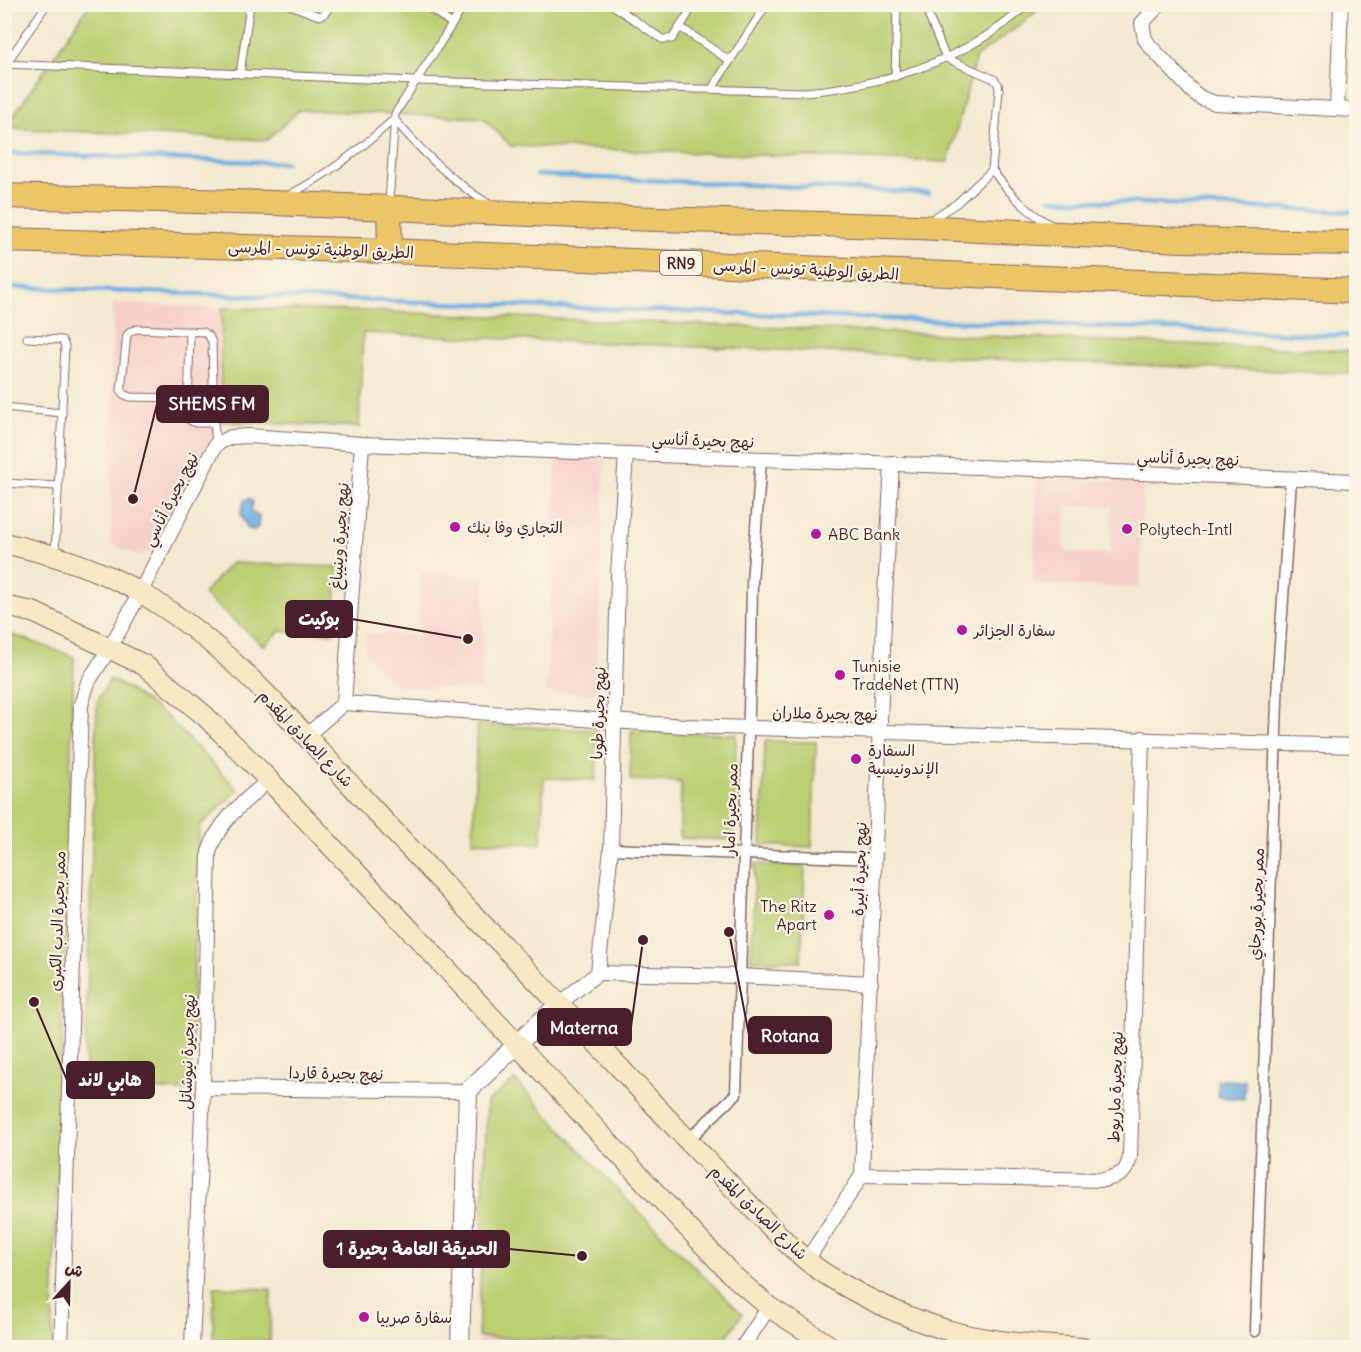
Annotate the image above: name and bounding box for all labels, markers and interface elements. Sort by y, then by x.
street label: الطريق الوطنية تونس - المرسى [228,236,414,263]
road number: RN9 [660,251,702,275]
street label: الطريق الوطنية تونس - المرسى [713,254,899,285]
callout: SHEMS FM [157,386,268,422]
text: SHEMS FM [168,392,256,415]
street label: نهج بحيرة أناسي [651,428,755,457]
street label: نهج بحيرة أناسي [1136,446,1240,475]
street label: نهج بحيرة أناسي [138,449,207,551]
street label: نهج بحيرة وينيباغ [325,482,355,590]
place label: التجاري وفا بنك [467,517,563,539]
place label: Polytech-Intl [1139,519,1232,539]
marker: التجاري وفا بنك [448,520,462,534]
marker: Polytech-Intl [1120,522,1134,536]
place label: ABC Bank [828,524,900,544]
marker: ABC Bank [809,527,823,541]
callout: بوكيت [286,601,352,637]
text: بوكيت [298,607,340,630]
place label: سفارة الجزائر [972,620,1056,640]
marker: سفارة الجزائر [955,623,969,637]
place label: Tunisie TradeNet (TTN) [852,656,959,694]
street label: نهج بحيرة طوبا [586,666,611,760]
marker: Tunisie TradeNet (TTN) [833,668,847,682]
street label: شارع الصادق المقدم [252,685,358,793]
street label: نهج بحيرة ملاران [772,702,878,725]
place label: السفارة الإندونيسية [868,740,939,779]
marker: السفارة الإندونيسية [849,752,863,766]
street label: ممر بحيرة امار [718,763,742,857]
street label: نهج بحيرة أبيرة [847,822,872,916]
street label: ممر بحيرة بورجاي [1244,847,1270,961]
street label: ممر بحيرة الدب الكبرى [45,850,69,992]
place label: The Ritz Apart [760,896,818,934]
marker: The Ritz Apart [822,908,836,922]
street label: نهج بحيرة نيوشاتل [175,994,200,1110]
callout: Materna [538,1009,631,1045]
text: Materna [550,1016,618,1039]
callout: Rotana [749,1017,831,1053]
text: Rotana [761,1024,819,1047]
street label: نهج بحيرة ماريوط [1103,1031,1128,1143]
callout: هابي لاند [67,1062,154,1098]
street label: نهج بحيرة قاردا [288,1062,384,1085]
text: هابي لاند [78,1068,142,1096]
street label: شارع الصادق المقدم [704,1160,812,1266]
callout: الحديقة العامة بحيرة 1 [324,1231,509,1267]
text: الحديقة العامة بحيرة 1 [337,1237,497,1260]
north arrow [39,1253,99,1313]
text: ش [63,1257,87,1282]
place label: سفارة صربيا [376,1307,452,1327]
marker: سفارة صربيا [357,1310,371,1324]

